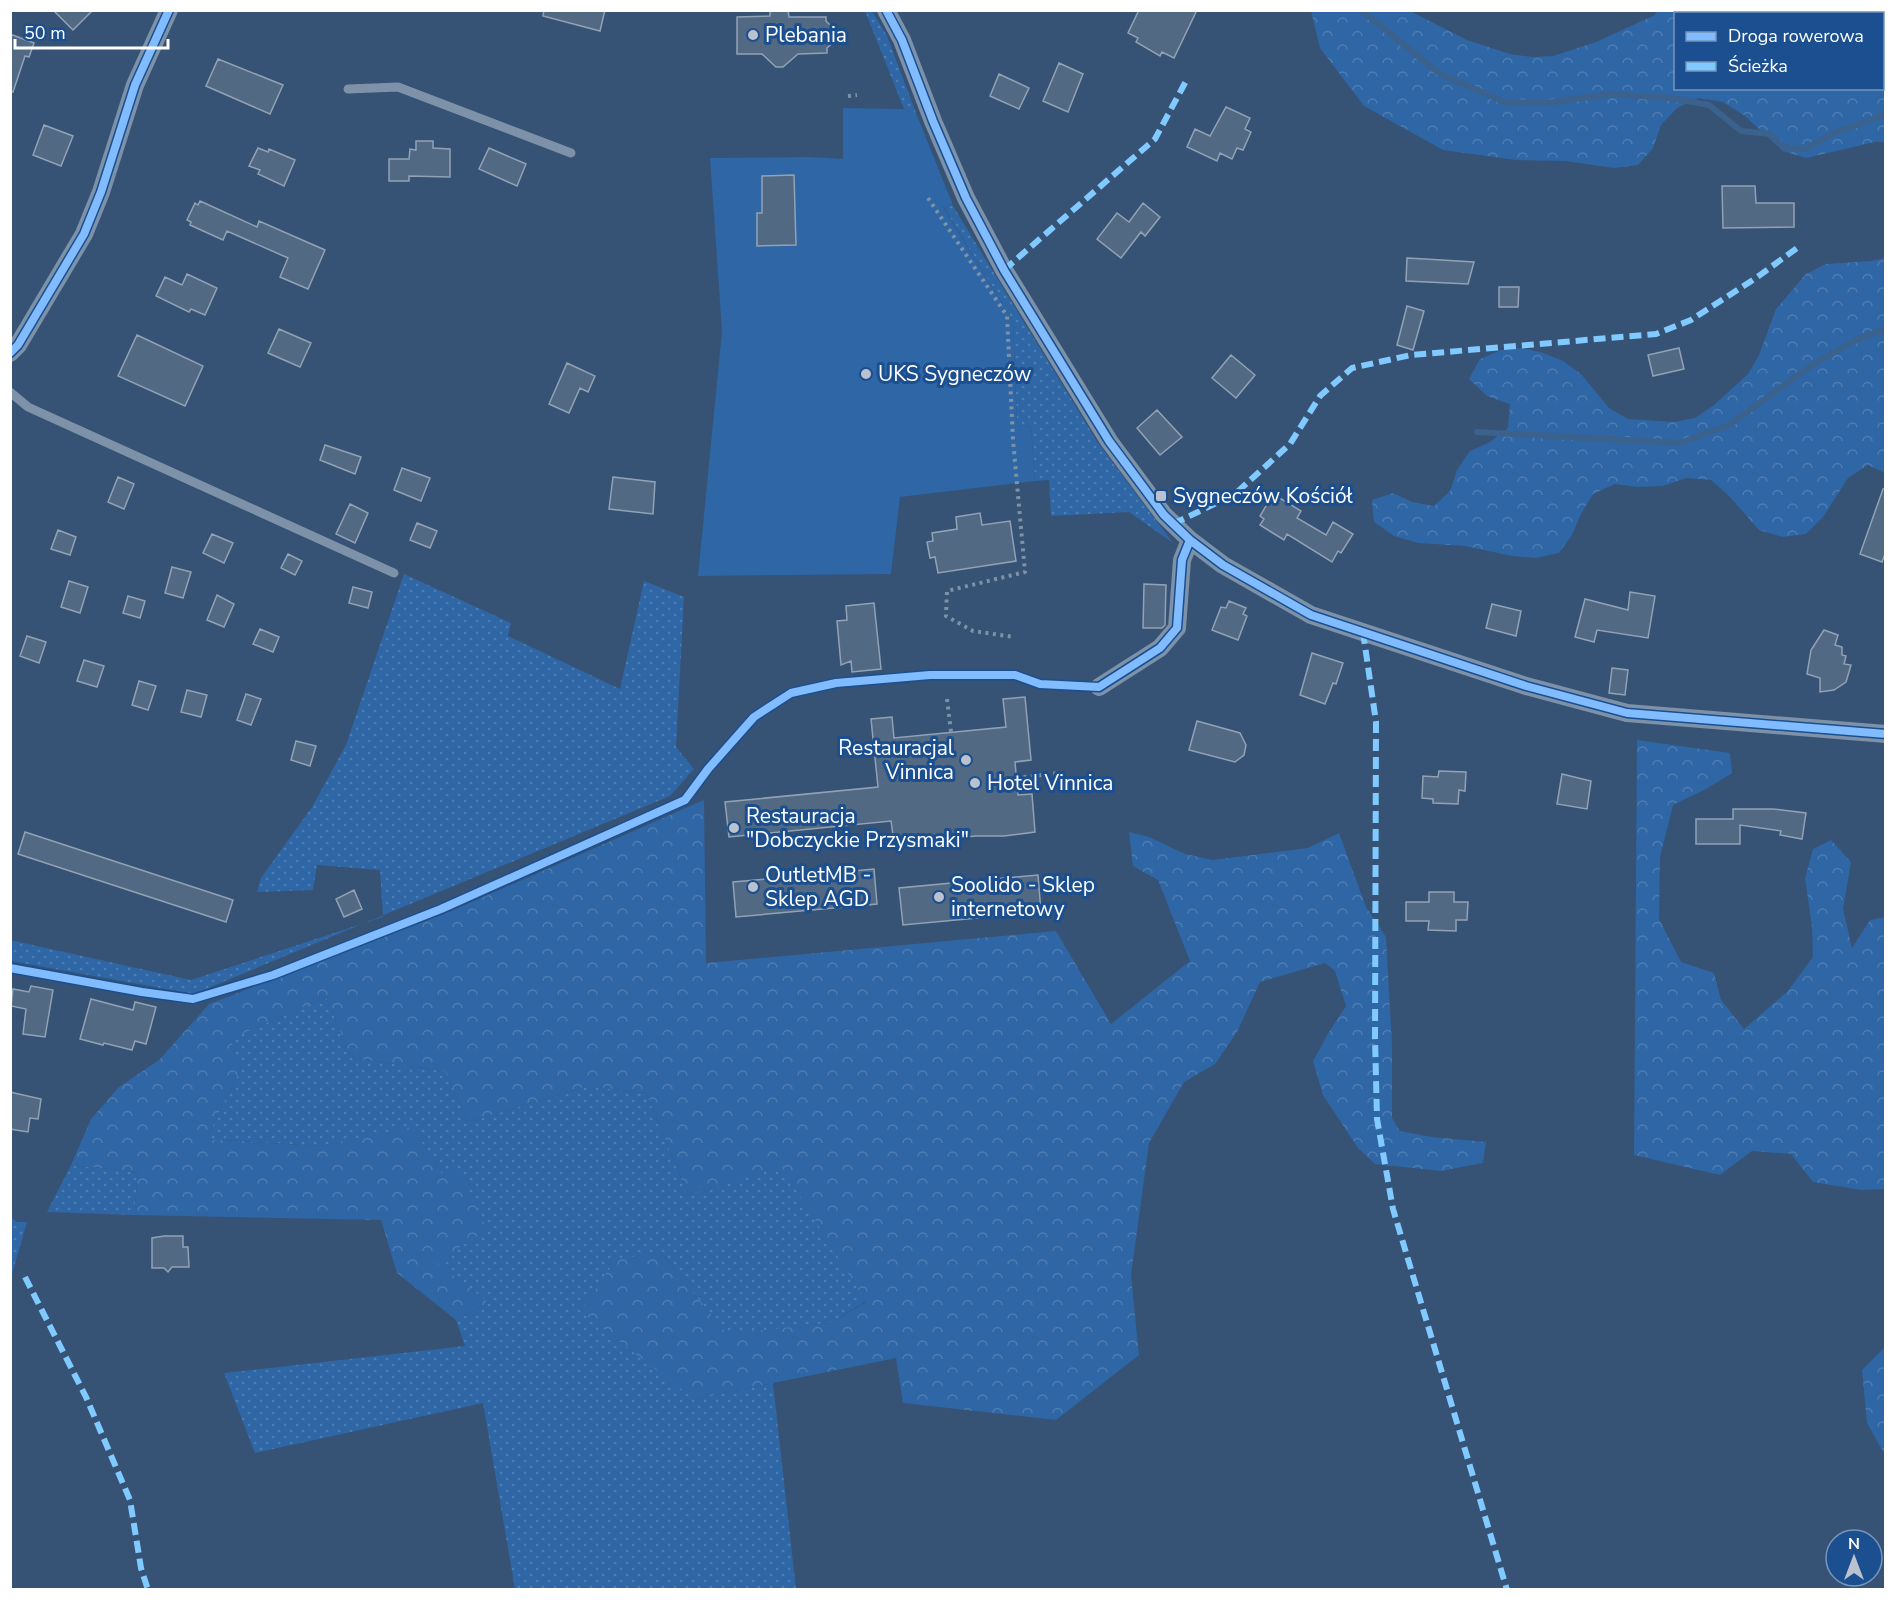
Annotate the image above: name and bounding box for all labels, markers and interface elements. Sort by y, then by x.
scale bar [15,12,168,50]
legend [1674,12,1884,90]
text: 50 m [24,21,66,45]
place label: Plebania [765,21,847,49]
text: Droga rowerowa [1728,24,1864,48]
marker: Plebania [746,28,760,42]
text: Ścieżka [1728,54,1788,78]
place label: UKS Sygneczów [878,360,1032,388]
marker: UKS Sygneczów [859,367,873,381]
place label: Sygneczów Kościół [1173,482,1354,510]
marker: Sygneczów Kościół [1154,489,1168,503]
place label: Restauracjal Vinnica [838,734,955,786]
marker: Restauracjal Vinnica [959,753,973,767]
place label: Hotel Vinnica [987,769,1113,797]
marker: Hotel Vinnica [968,776,982,790]
place label: Restauracja "Dobczyckie Przysmaki" [746,802,969,854]
marker: Restauracja "Dobczyckie Przysmaki" [727,821,741,835]
place label: OutletMB - Sklep AGD [765,861,871,913]
place label: Soolido - Sklep internetowy [951,871,1095,923]
marker: OutletMB - Sklep AGD [746,880,760,894]
marker: Soolido - Sklep internetowy [932,890,946,904]
north arrow [1824,1528,1884,1588]
text: N [1848,1533,1860,1555]

